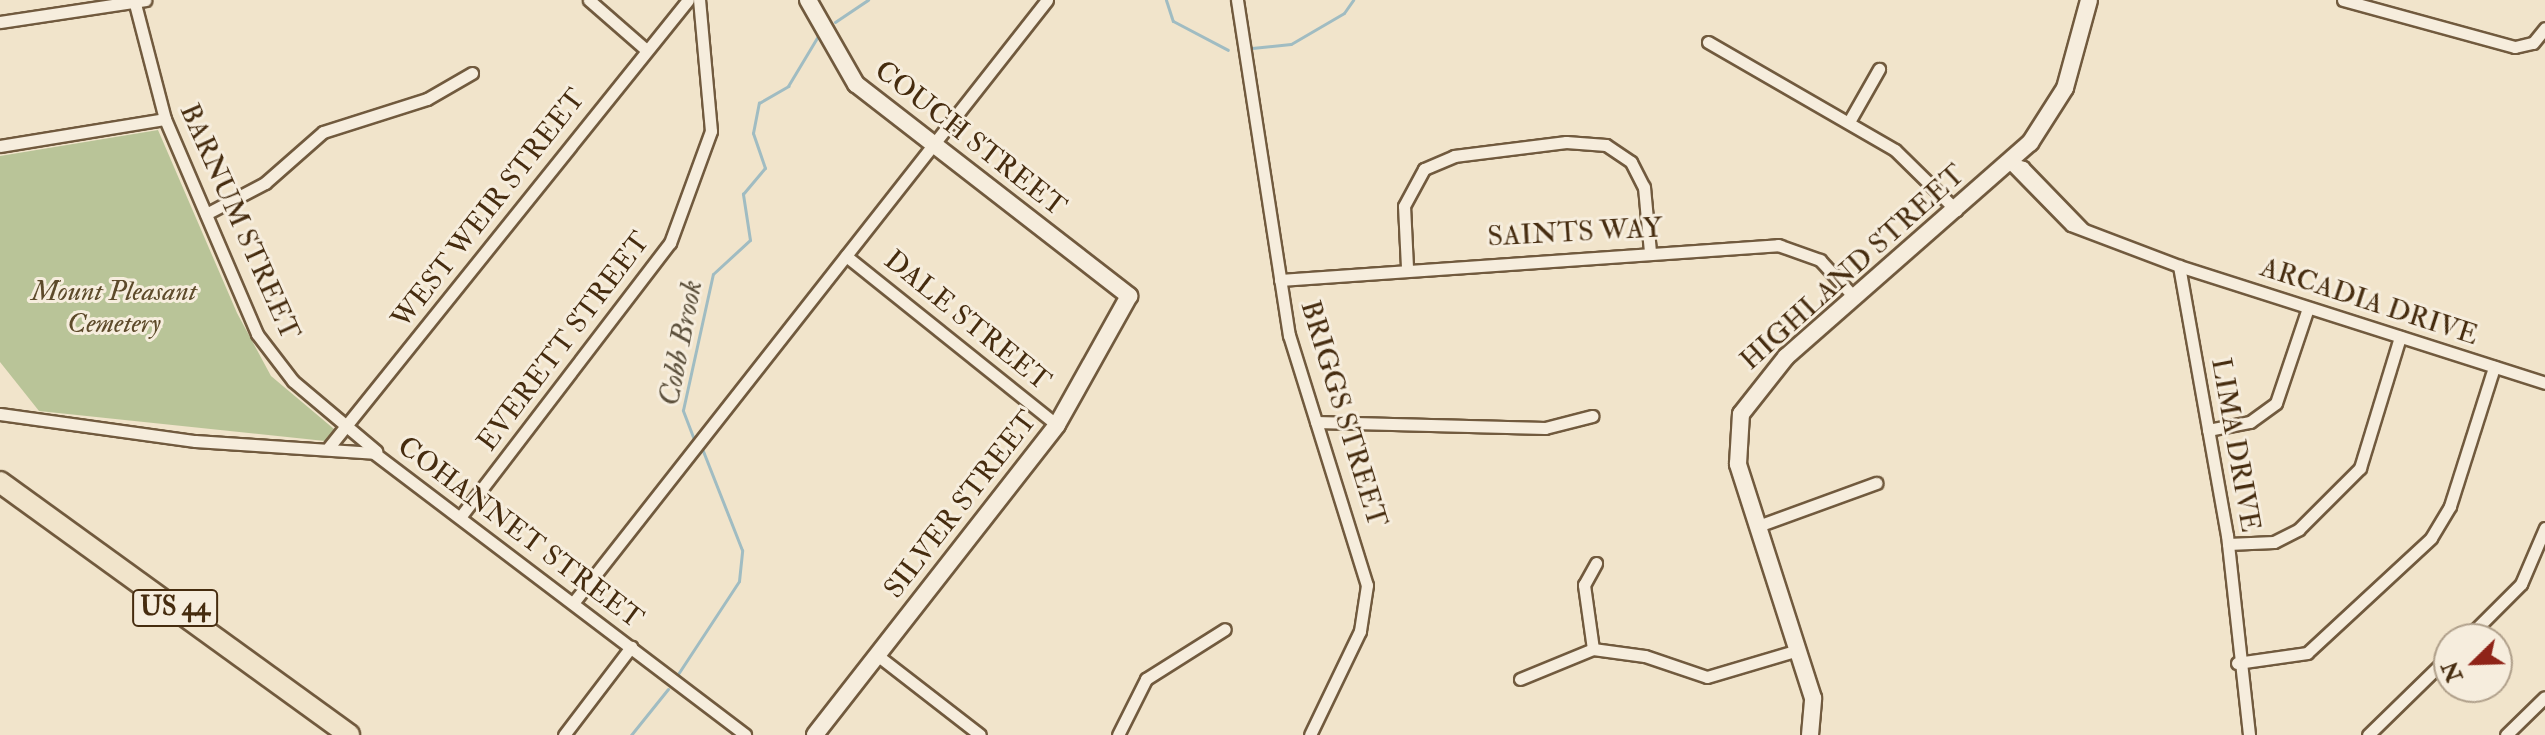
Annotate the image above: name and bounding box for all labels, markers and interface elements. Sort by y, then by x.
street label: COUCH STREET [868,54,1072,224]
street label: WEST WEIR STREET [385,83,593,335]
street label: BARNUM STREET [172,99,306,345]
street label: HIGHLAND STREET [1734,158,1972,378]
street label: SAINTS WAY [1487,212,1663,254]
street label: EVERETT STREET [471,226,657,458]
street label: DALE STREET [877,244,1057,398]
street label: ARCADIA DRIVE [2256,251,2482,353]
park label: Mount Pleasant Cemetery [31,275,197,341]
water label: Cobb Brook [651,277,711,409]
street label: BRIGGS STREET [1293,297,1393,531]
street label: LIMA DRIVE [2203,355,2267,535]
street label: SILVER STREET [877,405,1045,605]
street label: COHANNET STREET [391,430,649,636]
road number: US 44 [131,586,219,630]
north arrow [2433,623,2513,703]
text: N [2436,657,2469,686]

